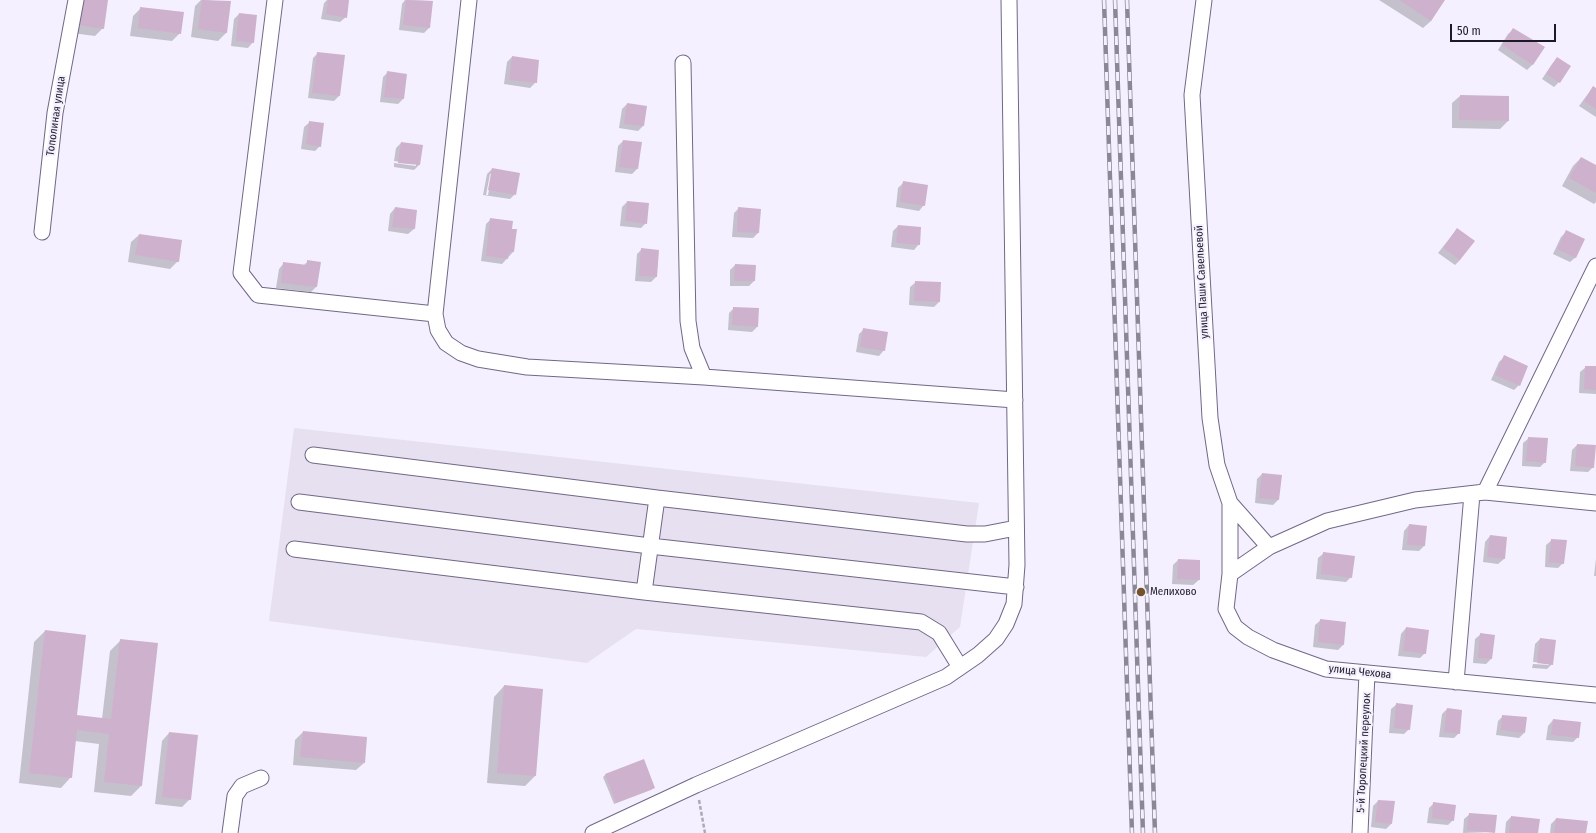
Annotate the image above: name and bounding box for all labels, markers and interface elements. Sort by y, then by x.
scale bar [1452,16,1558,42]
text: 50 m [1457,24,1481,38]
street label: Тополиная улица [44,75,68,157]
street label: улица Паши Савельевой [1192,225,1212,339]
place label: Мелихово [1150,585,1196,599]
marker: Мелихово [1135,586,1147,598]
street label: улица Чехова [1328,662,1392,682]
street label: 5-й Торопецкий переулок [1354,693,1374,813]

